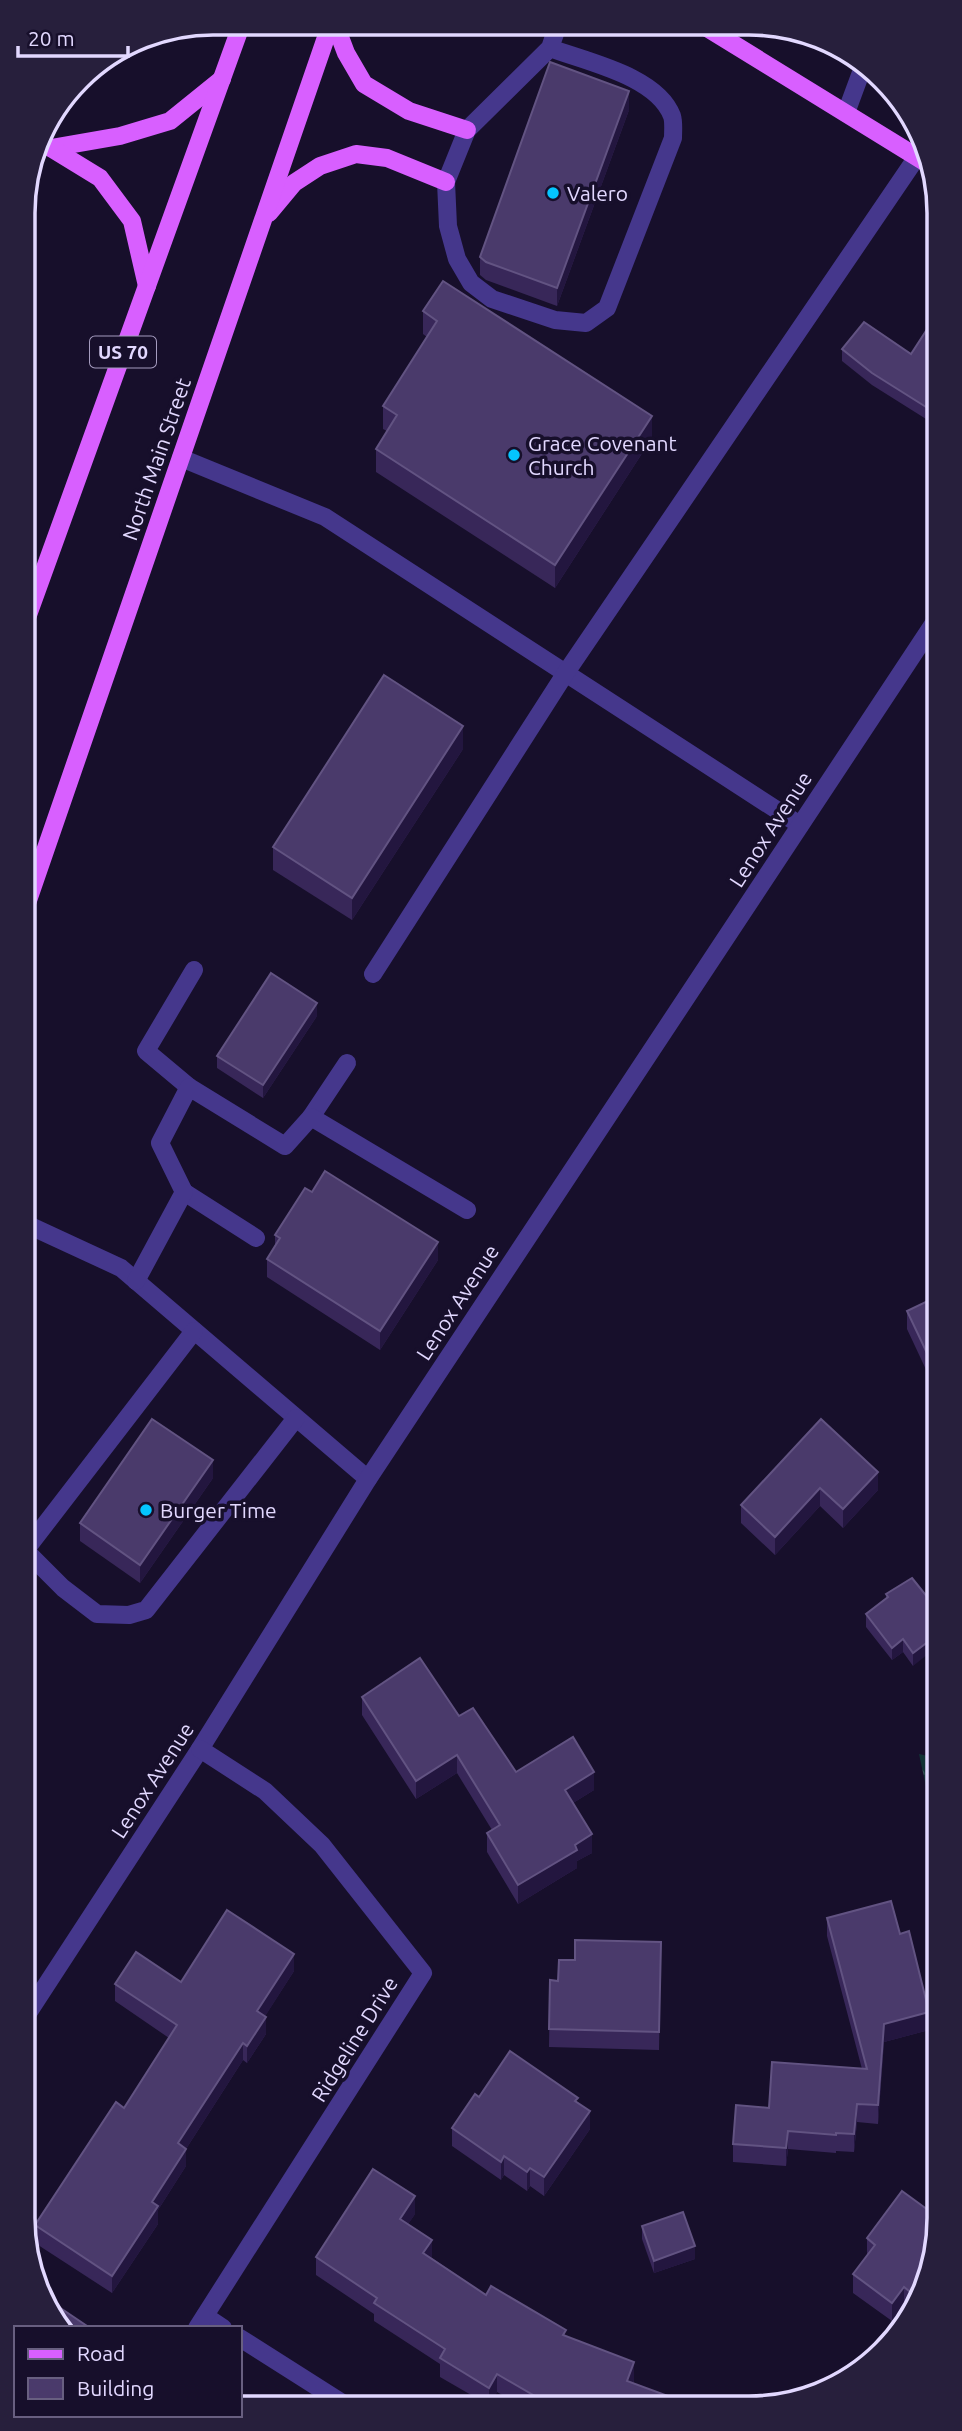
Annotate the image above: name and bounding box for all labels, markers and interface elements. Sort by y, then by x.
scale bar [18,14,128,58]
text: 20 m [28,26,75,50]
place label: Valero [567,181,628,205]
marker: Valero [545,185,561,201]
road number: US 70 [90,336,156,368]
street label: North Main Street [117,375,195,543]
place label: Grace Covenant Church [528,431,677,479]
marker: Grace Covenant Church [506,447,522,463]
street label: Lenox Avenue [724,767,816,891]
street label: Lenox Avenue [411,1240,503,1364]
place label: Burger Time [160,1498,277,1522]
marker: Burger Time [138,1502,154,1518]
street label: Lenox Avenue [106,1718,198,1842]
street label: Ridgeline Drive [306,1972,402,2106]
legend [14,2326,242,2417]
text: Road [77,2341,125,2365]
text: Building [77,2376,154,2400]

